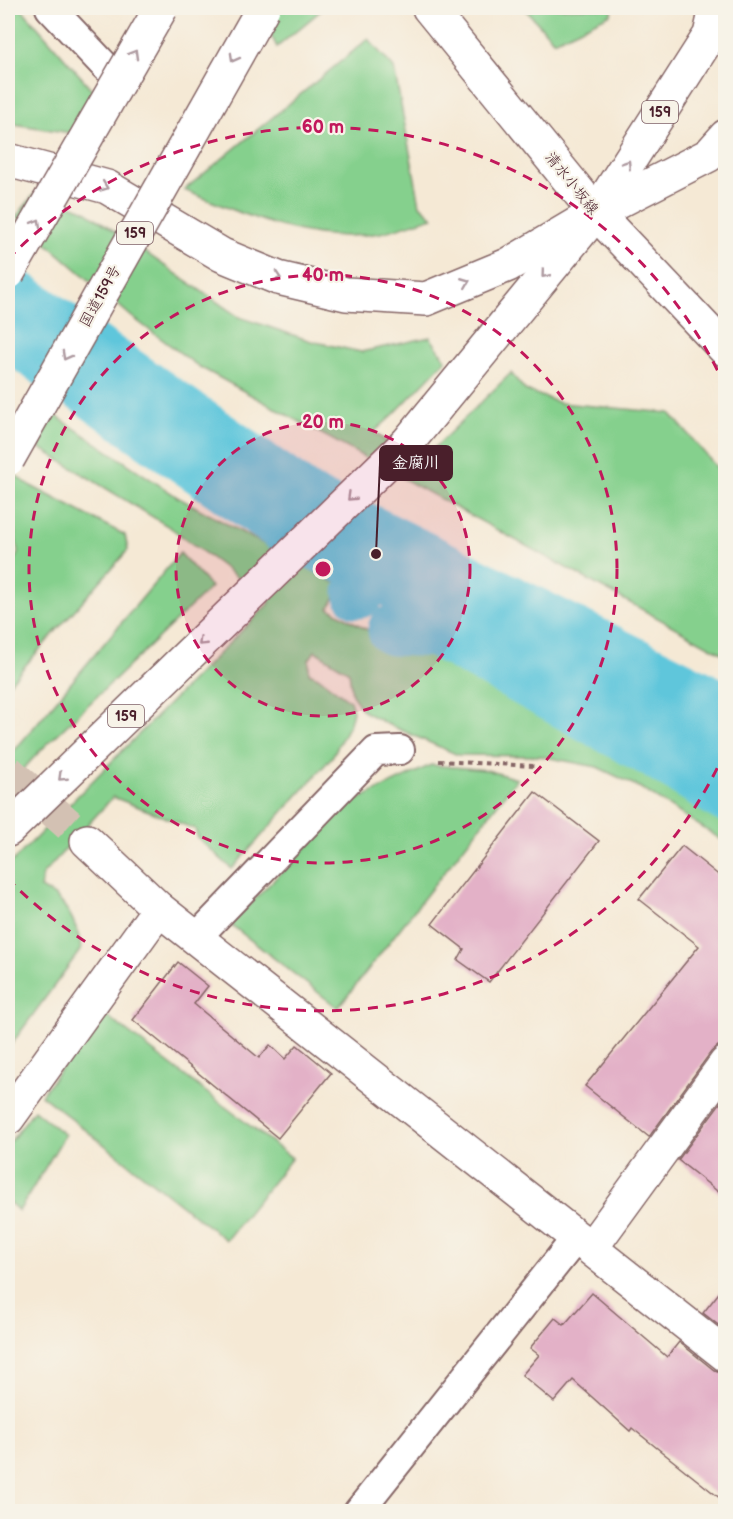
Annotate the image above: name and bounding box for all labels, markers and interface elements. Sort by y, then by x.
one-way arrow [127,50,139,60]
one-way arrow [230,52,241,63]
road number: 159 [642,101,678,123]
text: 60 m [302,117,344,138]
street label: 清水小坂線 [541,148,603,218]
one-way arrow [620,160,632,170]
one-way arrow [98,180,109,193]
one-way arrow [30,219,41,229]
road number: 159 [117,222,153,244]
street label: 国道159号 [76,262,125,331]
text: 40 m [302,265,344,286]
one-way arrow [541,267,552,278]
one-way arrow [271,269,282,282]
one-way arrow [460,277,471,290]
one-way arrow [62,350,73,360]
text: 20 m [302,412,344,433]
callout: 金腐川 [380,446,452,480]
text: 金腐川 [392,454,440,473]
one-way arrow [348,490,359,501]
centre of rings [313,559,333,579]
one-way arrow [199,635,209,646]
road number: 159 [108,705,144,727]
one-way arrow [58,770,69,781]

